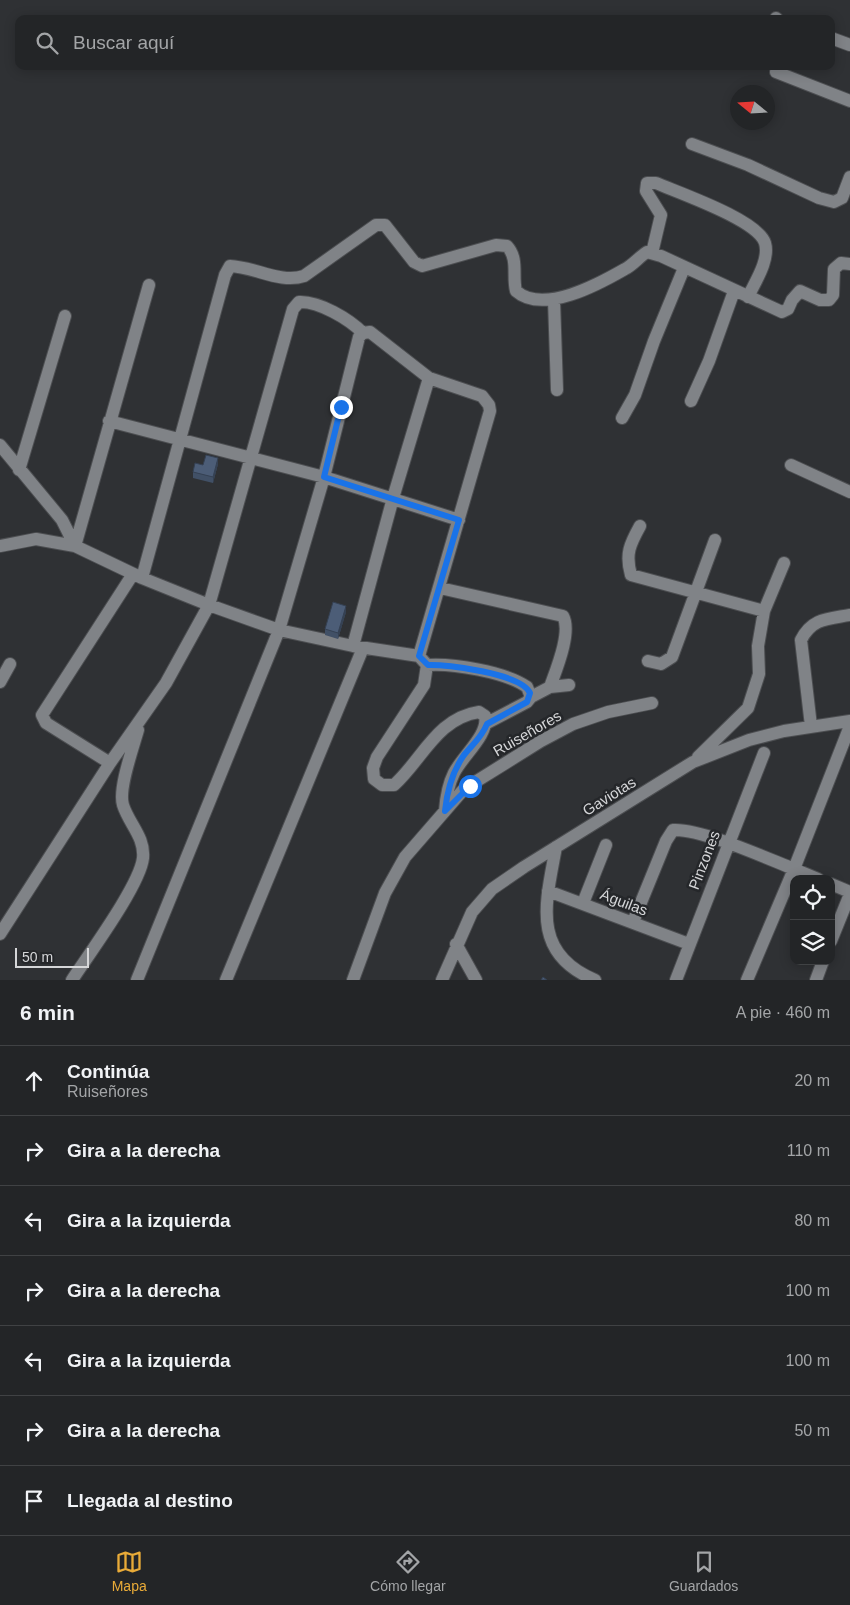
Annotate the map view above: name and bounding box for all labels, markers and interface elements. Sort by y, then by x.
search box [15,15,835,70]
icon: search [33,29,61,57]
text: Buscar aquí [73,32,174,53]
north arrow [730,85,775,130]
route end [330,396,353,419]
street label: Ruiseñores [490,707,564,759]
street label: Gaviotas [579,773,639,819]
route start [459,775,482,798]
street label: Pinzones [685,828,723,892]
map controls [790,875,835,965]
button: locate [790,875,835,920]
street label: Águilas [598,885,650,919]
button: layers [790,920,835,965]
scale bar [15,945,89,968]
text: 50 m [22,949,53,965]
text: 6 min [20,1001,75,1024]
text: A pie · 460 m [736,1004,830,1021]
text: Continúa [67,1061,149,1082]
icon: ahead [20,1067,48,1095]
text: 20 m [794,1072,830,1089]
text: Ruiseñores [67,1083,148,1100]
icon: right [20,1137,48,1165]
text: Gira a la derecha [67,1140,220,1161]
text: 110 m [787,1142,830,1159]
icon: left [20,1207,48,1235]
text: Gira a la izquierda [67,1210,231,1231]
text: 80 m [794,1212,830,1229]
icon: right [20,1277,48,1305]
text: Gira a la derecha [67,1280,220,1301]
text: 100 m [786,1282,830,1299]
icon: left [20,1347,48,1375]
text: Gira a la izquierda [67,1350,231,1371]
text: 100 m [786,1352,830,1369]
icon: right [20,1417,48,1445]
text: Gira a la derecha [67,1420,220,1441]
text: 50 m [794,1422,830,1439]
icon: arrive [20,1487,48,1515]
text: Llegada al destino [67,1490,233,1511]
tab: Mapa [112,1548,147,1594]
tab: Cómo llegar [370,1548,446,1594]
tab: Guardados [669,1548,738,1594]

